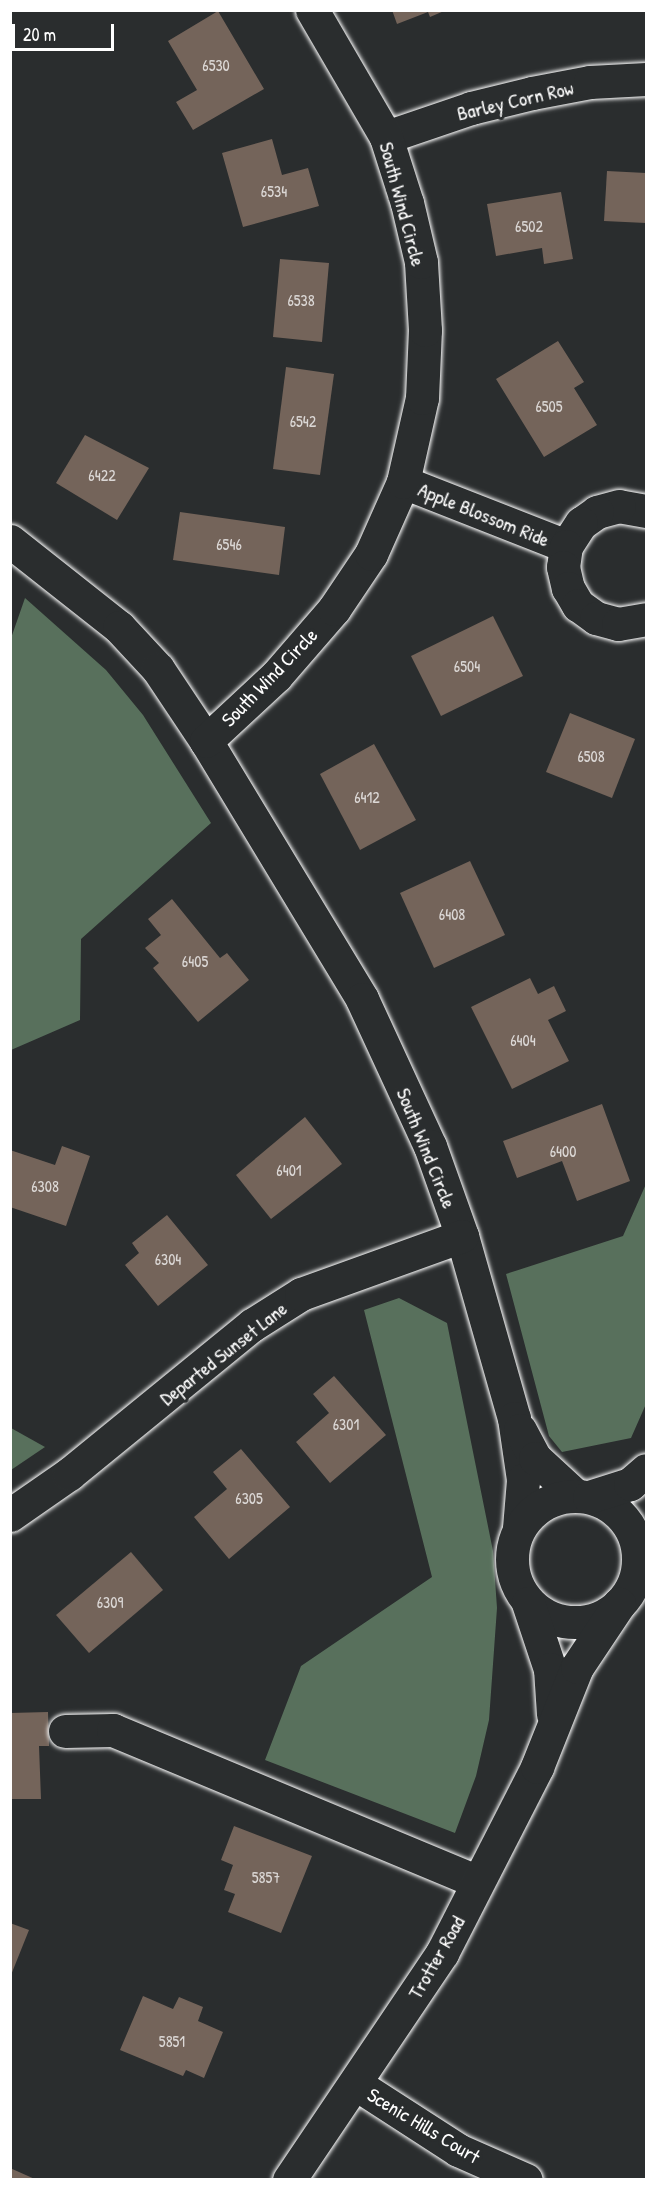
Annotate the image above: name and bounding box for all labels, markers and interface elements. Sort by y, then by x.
scale bar [15,12,117,50]
text: 20 m [23,22,56,47]
house number: 6530 [202,55,230,75]
street label: Barley Corn Row [454,75,576,125]
street label: South Wind Circle [375,139,431,269]
house number: 6534 [261,181,287,201]
house number: 6502 [515,216,543,236]
house number: 6538 [287,290,315,310]
house number: 6505 [535,396,563,416]
house number: 6542 [290,411,316,431]
house number: 6422 [88,465,116,485]
street label: Apple Blossom Ride [415,477,553,551]
house number: 6546 [216,534,242,554]
street label: South Wind Circle [216,623,322,731]
house number: 6504 [454,656,480,676]
house number: 6508 [577,746,605,766]
house number: 6412 [354,787,380,807]
house number: 6408 [439,904,465,924]
house number: 6405 [182,951,208,971]
house number: 6404 [510,1030,536,1050]
street label: South Wind Circle [392,1084,462,1212]
house number: 6400 [550,1141,576,1161]
house number: 6401 [276,1160,302,1180]
house number: 6308 [31,1176,59,1196]
house number: 6304 [155,1249,181,1269]
street label: Departed Sunset Lane [155,1296,291,1410]
house number: 6301 [333,1414,359,1434]
house number: 6305 [235,1488,263,1508]
house number: 6309 [97,1592,123,1612]
house number: 5857 [252,1867,280,1887]
street label: Trotter Road [403,1911,469,2003]
house number: 5851 [159,2031,185,2051]
street label: Scenic Hills Court [363,2082,485,2168]

